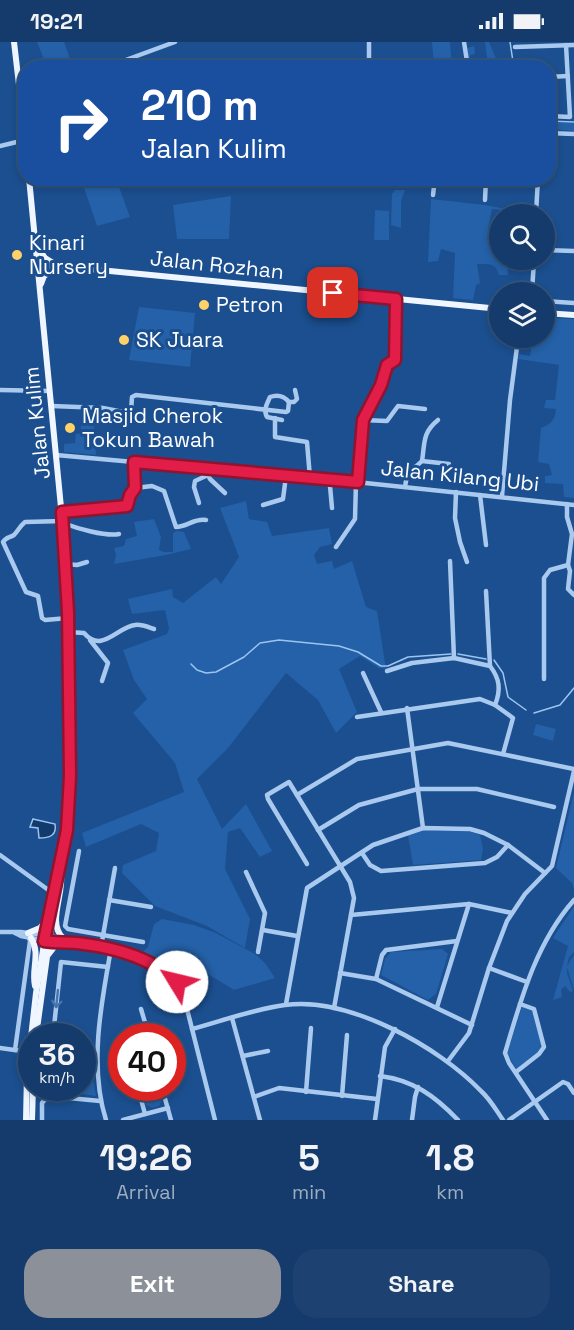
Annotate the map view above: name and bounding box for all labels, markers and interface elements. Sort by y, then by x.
text: 19:21 [30,7,83,35]
text: 210 m [141,79,259,132]
icon: right [42,84,120,162]
text: Jalan Kulim [141,131,287,166]
map controls [489,204,555,348]
button: search [489,204,555,270]
place label: Kinari Nursery [29,229,108,280]
street label: Jalan Rozhan [149,244,285,285]
marker: Kinari Nursery [10,248,24,262]
pin [307,267,358,318]
icon: arrive [316,276,349,309]
button: layers [489,282,555,348]
place label: Petron [216,291,283,318]
marker: Petron [197,298,211,312]
place label: SK Juara [136,326,224,353]
marker: SK Juara [117,333,131,347]
street label: Jalan Kulim [17,365,56,481]
place label: Masjid Cherok Tokun Bawah [82,402,223,453]
marker: Masjid Cherok Tokun Bawah [63,421,77,435]
street label: Jalan Kilang Ubi [380,454,541,497]
position arrow [145,950,209,1014]
one-way arrow [51,989,62,1009]
speed limit sign: 40 [108,1023,186,1101]
text: 36 [39,1035,75,1074]
text: km/h [39,1068,75,1087]
text: 19:26 [100,1135,192,1181]
text: 5 [298,1135,320,1181]
text: 1.8 [426,1135,474,1181]
text: Arrival [116,1179,176,1205]
text: min [292,1179,326,1205]
text: km [436,1179,464,1205]
button: Exit [24,1249,281,1318]
button: Share [293,1249,550,1318]

